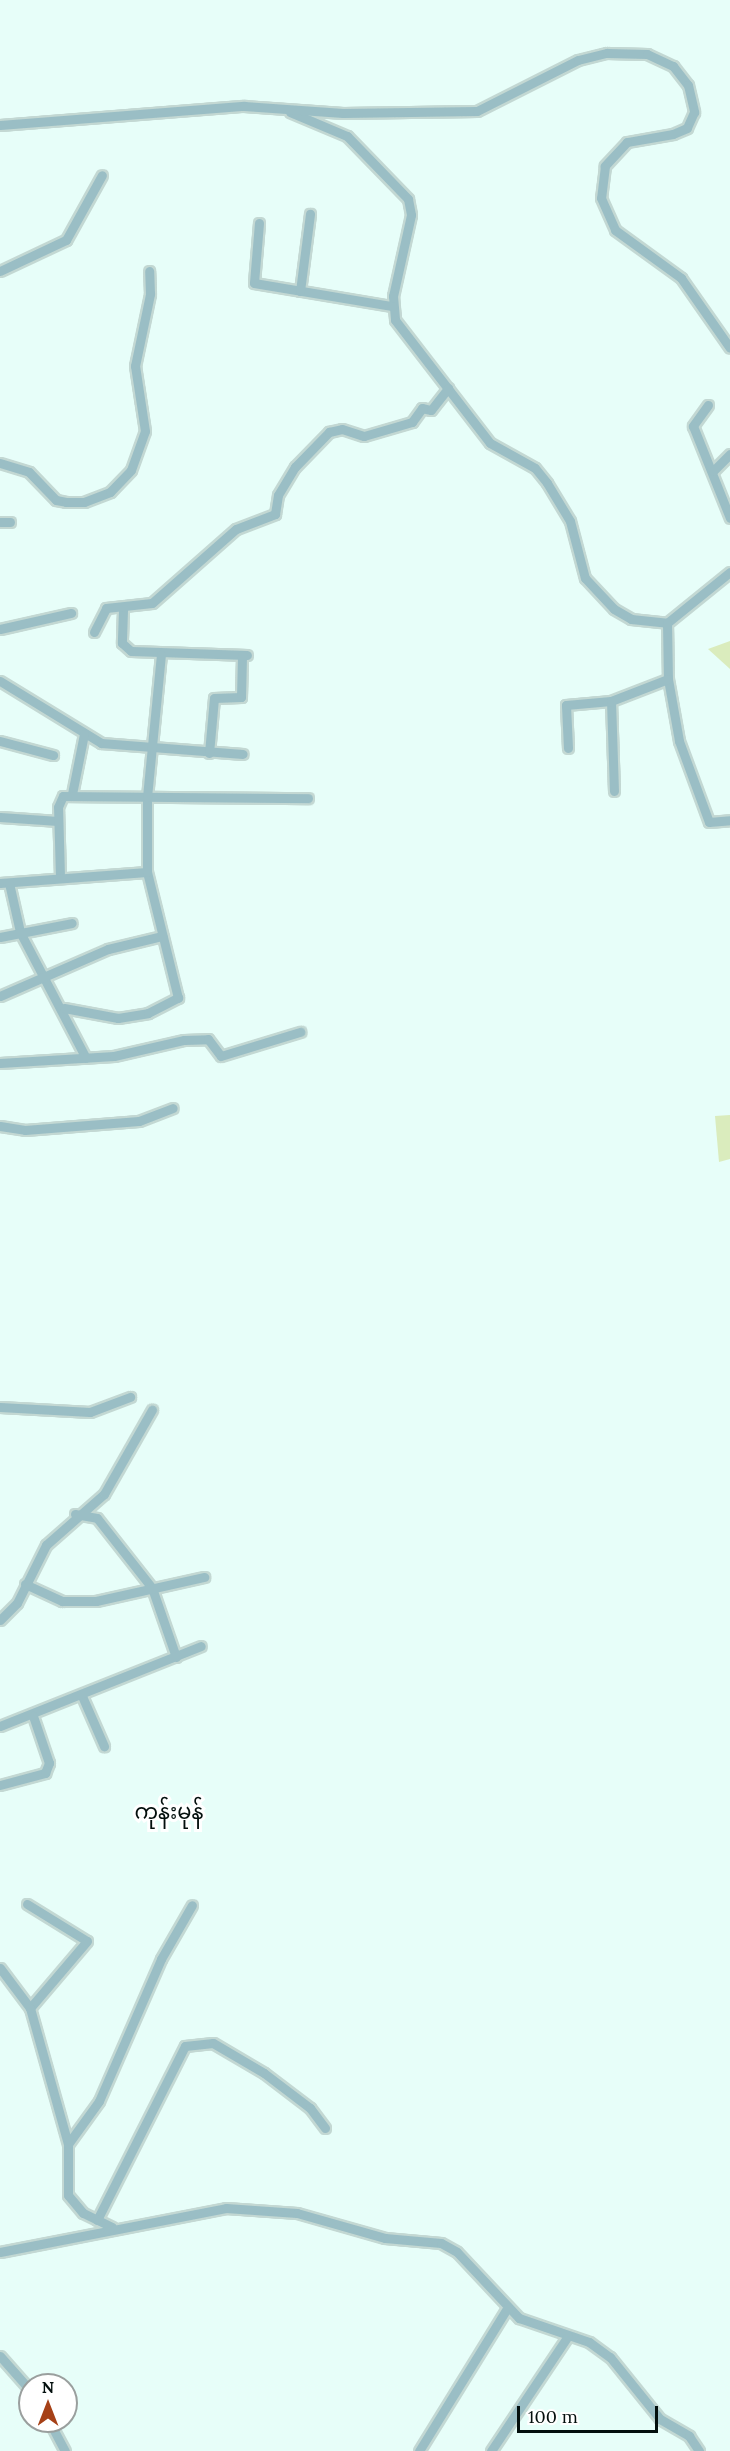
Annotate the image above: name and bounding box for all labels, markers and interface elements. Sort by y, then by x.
district label: ကုန်းမုန် [134,1799,204,1825]
north arrow [18,2373,78,2433]
text: N [42,2377,54,2397]
scale bar [520,2394,661,2432]
text: 100 m [528,2405,578,2428]

